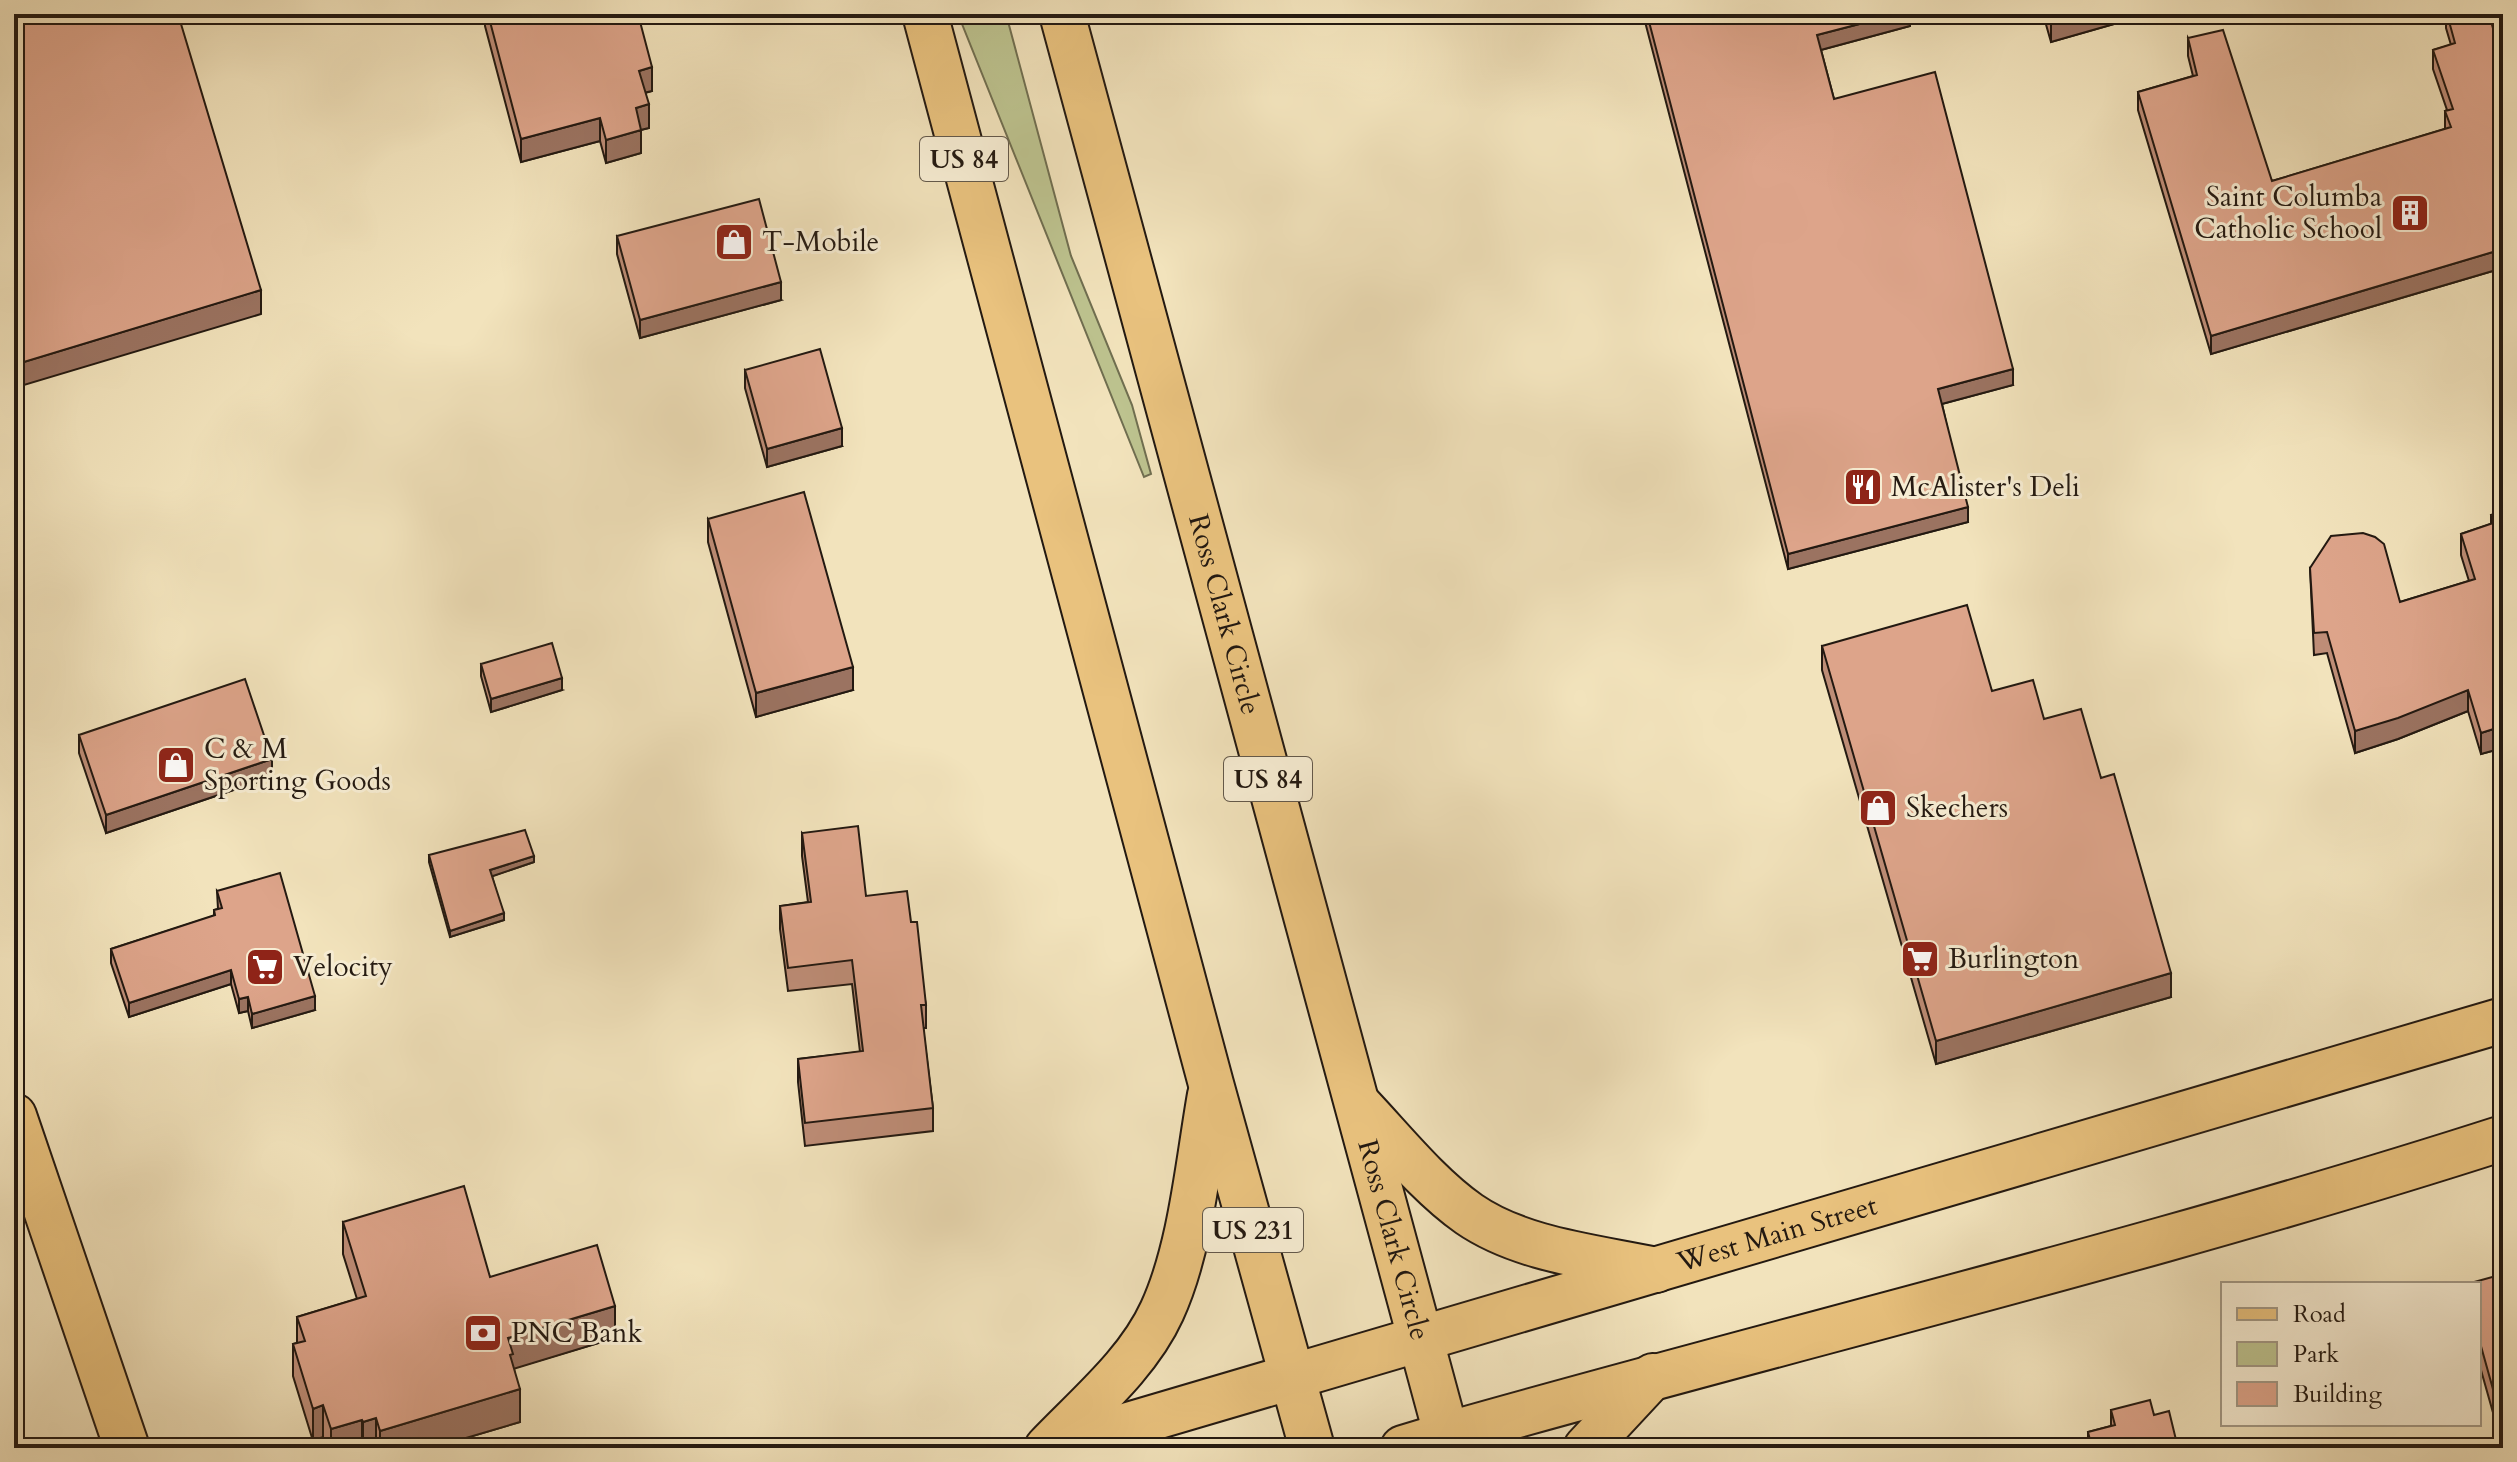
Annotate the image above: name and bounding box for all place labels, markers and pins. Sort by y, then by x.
place label: Saint Columba Catholic School [2194,178,2382,248]
building icon: Saint Columba Catholic School [2389,192,2431,234]
shop icon: T-Mobile [713,221,755,263]
place label: T-Mobile [762,223,879,261]
restaurant icon: McAlister's Deli [1842,466,1884,508]
place label: McAlister's Deli [1891,468,2080,506]
place label: C & M Sporting Goods [204,730,391,800]
shop icon: C & M Sporting Goods [155,744,197,786]
shop icon: Skechers [1857,787,1899,829]
place label: Skechers [1906,789,2008,827]
supermarket icon: Burlington [1899,938,1941,980]
place label: Burlington [1948,940,2079,978]
supermarket icon: Velocity [244,946,286,988]
place label: Velocity [293,948,393,986]
bank icon: PNC Bank [462,1312,504,1354]
place label: PNC Bank [511,1314,642,1352]

